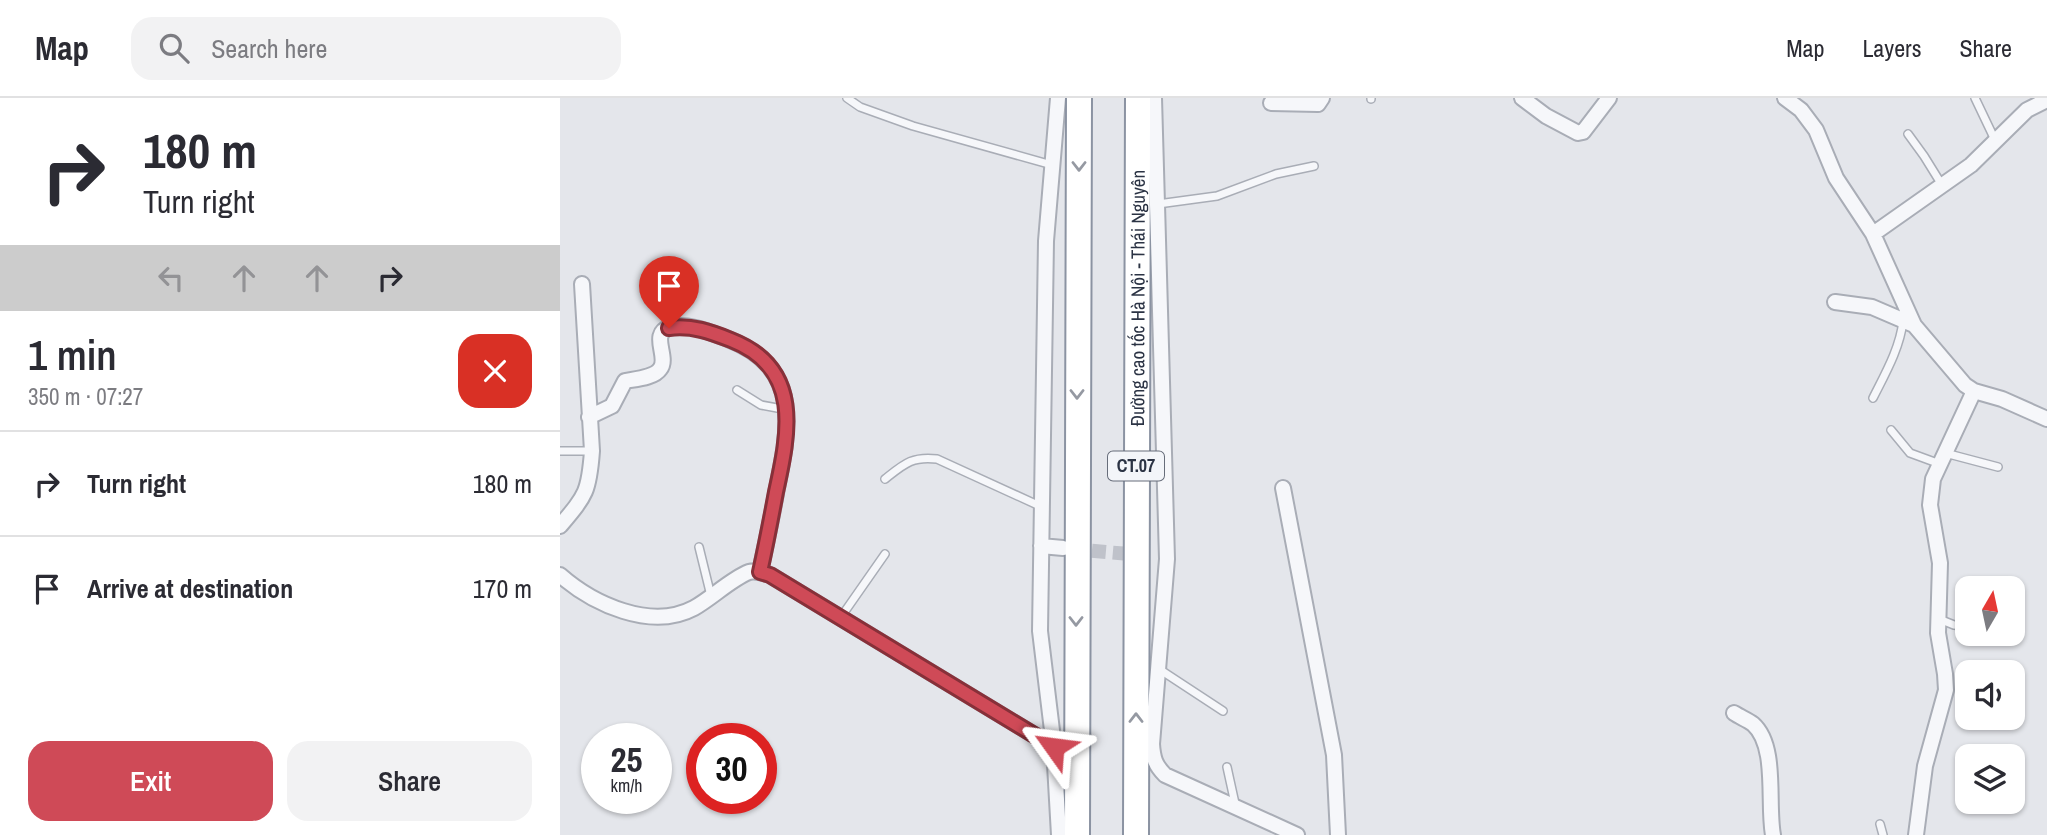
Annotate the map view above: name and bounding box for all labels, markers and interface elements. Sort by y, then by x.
search box [131,17,621,80]
text: Map [35,26,89,70]
icon: search [155,29,193,67]
text: Search here [211,31,327,66]
text: Map [1786,32,1824,64]
text: Layers [1862,32,1921,64]
text: Share [1959,32,2012,64]
text: 180 m [143,117,257,183]
icon: right [28,126,119,217]
one-way arrow [1071,161,1087,172]
street label: Đường cao tốc Hà Nội - Thái Nguyên [1124,170,1151,426]
text: Turn right [143,180,255,223]
pin [639,256,699,328]
icon: left [152,259,190,297]
icon: ahead [225,259,263,297]
icon: ahead [298,259,336,297]
icon: right [371,259,409,297]
icon: arrive [650,267,688,305]
text: 1 min [28,327,117,383]
button: close [458,334,532,408]
text: 350 m · 07:27 [28,381,143,412]
one-way arrow [1069,389,1085,399]
road number: CT.07 [1108,452,1164,480]
icon: right [28,465,66,503]
text: Turn right [87,466,186,501]
text: 180 m [473,466,532,501]
icon: arrive [28,570,66,608]
text: Arrive at destination [87,571,293,606]
text: 170 m [473,571,532,606]
north arrow [1955,576,2025,646]
map controls [1955,576,2025,814]
one-way arrow [1068,616,1084,627]
button: sound [1955,660,2025,730]
position arrow [1017,710,1091,784]
one-way arrow [1128,712,1144,723]
speed limit sign: 30 [686,723,777,814]
text: 25 [611,736,642,783]
button: Exit [28,741,273,821]
button: Share [287,741,532,821]
button: layers [1955,744,2025,814]
text: km/h [611,773,643,798]

